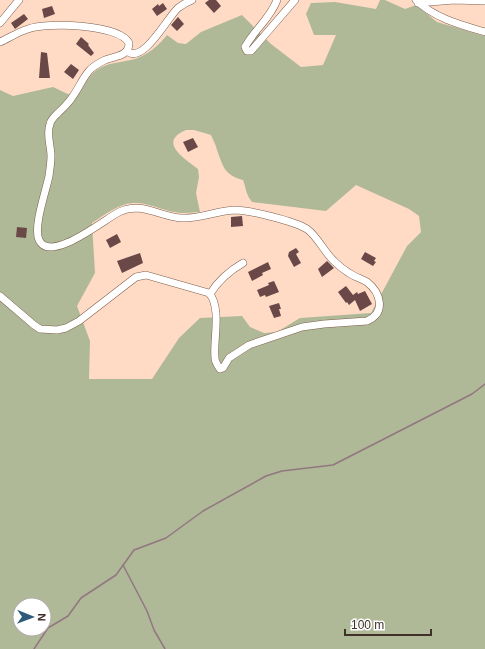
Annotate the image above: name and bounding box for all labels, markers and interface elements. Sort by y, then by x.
north arrow [12,597,52,637]
scale bar [345,611,431,637]
text: N [36,613,48,621]
text: 100 m [351,618,384,632]

